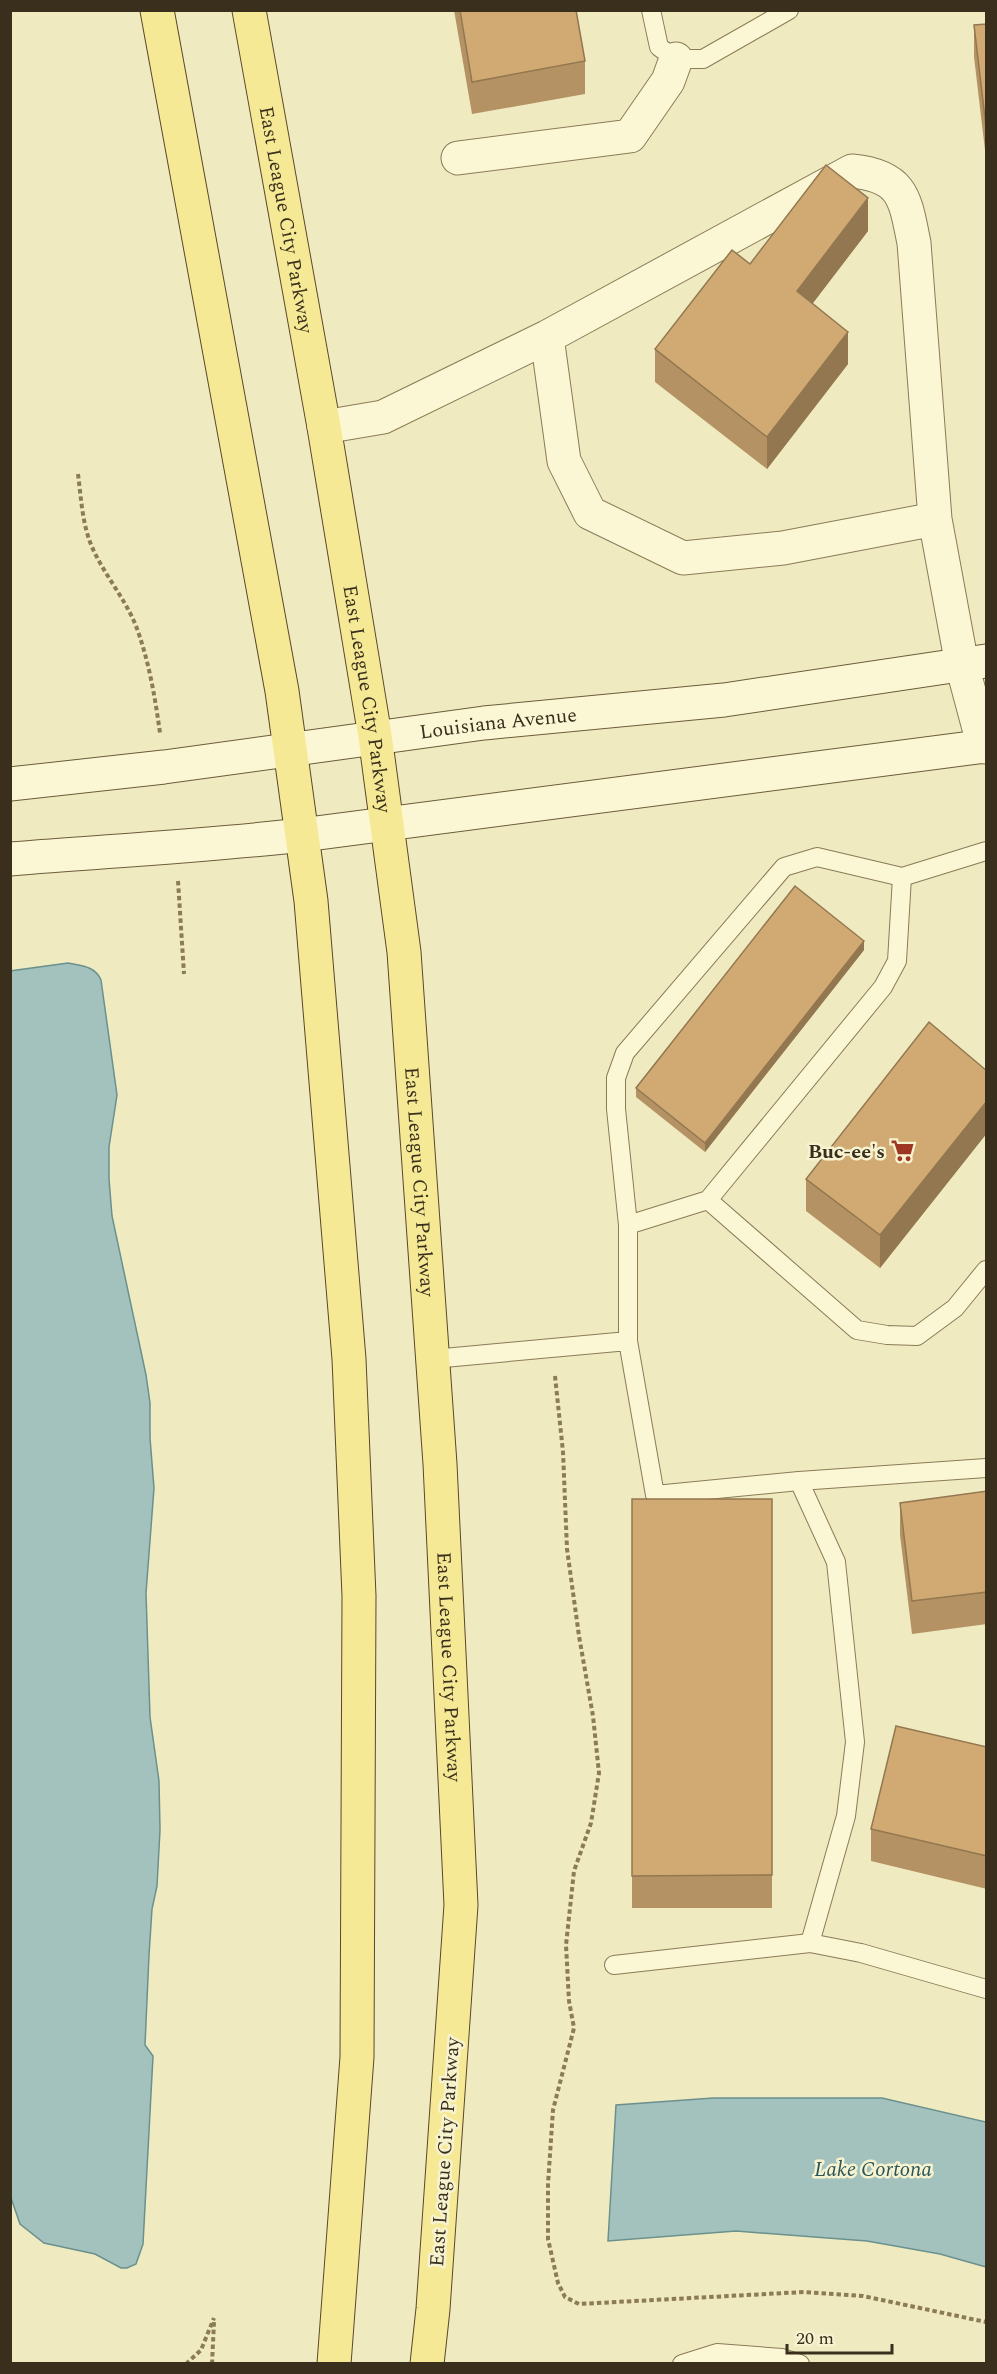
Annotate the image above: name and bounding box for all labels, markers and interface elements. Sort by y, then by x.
street label: East League City Parkway [251,104,321,337]
street label: East League City Parkway [334,583,399,816]
street label: Louisiana Avenue [418,700,578,748]
street label: East League City Parkway [396,1066,442,1299]
place label: Buc-ee's [808,1137,885,1167]
supermarket icon: Buc-ee's [890,1138,916,1164]
street label: East League City Parkway [428,1551,469,1784]
street label: East League City Parkway [422,2035,468,2268]
water label: Lake Cortona [814,2154,932,2186]
scale bar [787,2317,892,2355]
text: 20 m [796,2325,834,2352]

